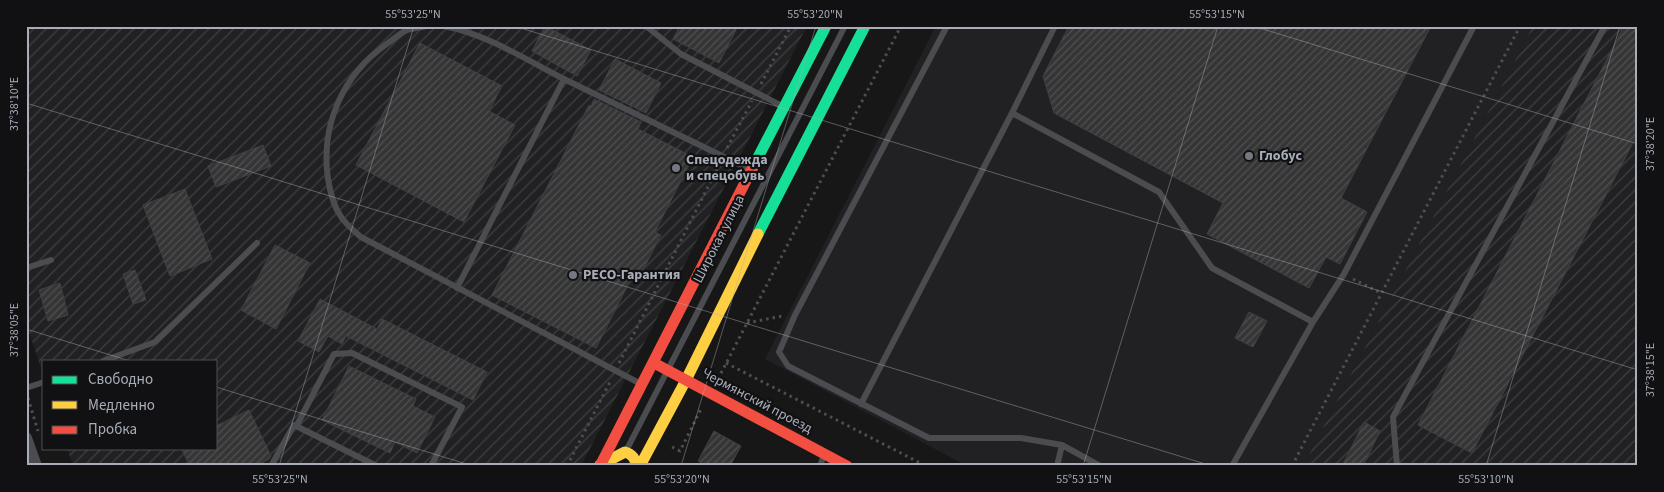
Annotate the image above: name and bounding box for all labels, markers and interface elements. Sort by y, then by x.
text: 55°53'25"N [385,6,441,23]
text: 55°53'20"N [787,6,843,23]
text: 55°53'15"N [1189,6,1245,23]
text: 37°38'10"E [6,77,23,131]
text: 37°38'20"E [1642,117,1659,171]
place label: Глобус [1259,146,1302,166]
place label: Спецодежда и спецобувь [686,150,768,186]
marker: Глобус [1243,150,1255,162]
marker: Спецодежда и спецобувь [670,162,682,174]
street label: Широкая улица [688,192,750,286]
place label: РЕСО-Гарантия [583,265,680,285]
marker: РЕСО-Гарантия [567,269,579,281]
text: 37°38'05"E [6,303,23,357]
text: 37°38'15"E [1642,343,1659,397]
legend [42,360,218,450]
street label: Чермянский проезд [698,363,816,439]
text: Свободно [88,369,153,390]
text: Медленно [88,395,155,416]
text: Пробка [88,419,137,440]
text: 55°53'25"N [252,471,308,488]
text: 55°53'20"N [654,471,710,488]
text: 55°53'15"N [1056,471,1112,488]
text: 55°53'10"N [1458,471,1514,488]

